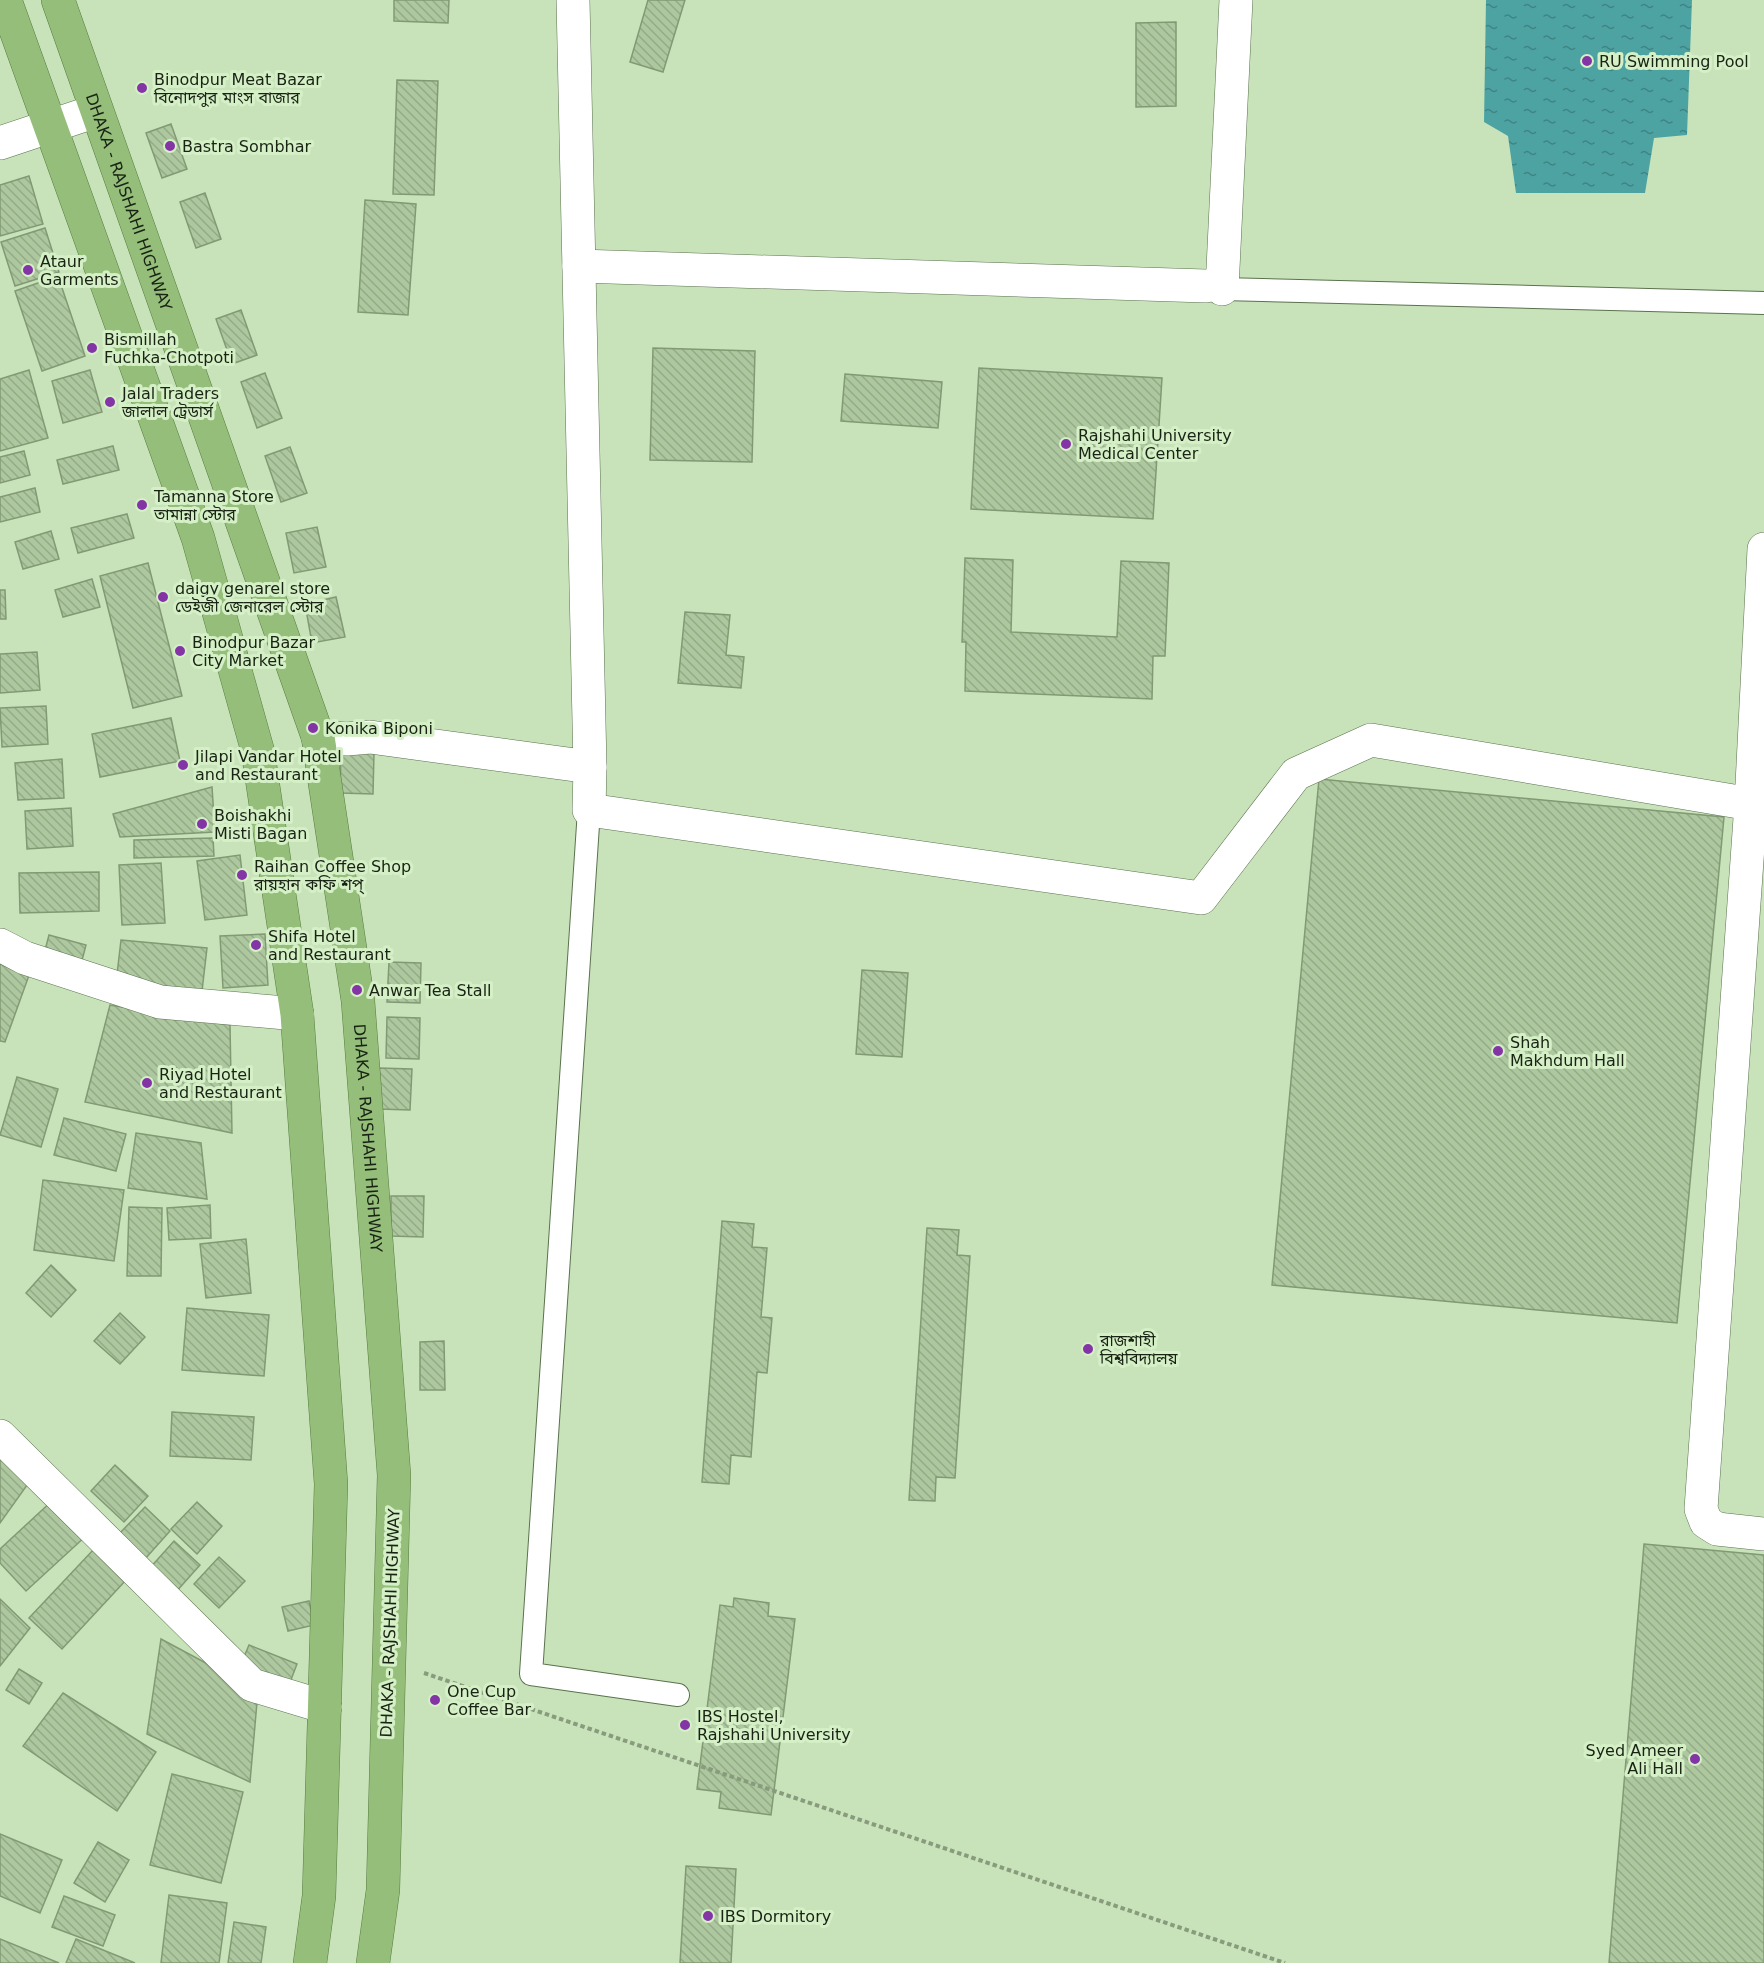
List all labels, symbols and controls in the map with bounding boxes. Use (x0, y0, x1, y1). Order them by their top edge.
place label: RU Swimming Pool (1599, 52, 1749, 71)
marker: RU Swimming Pool (1580, 54, 1594, 68)
place label: Binodpur Meat Bazar বিনোদপুর মাংস বাজার (153, 70, 322, 107)
marker: Binodpur Meat Bazar বিনোদপুর মাংস বাজার (135, 81, 149, 95)
street label: DHAKA - RAJSHAHI HIGHWAY (82, 91, 176, 313)
place label: Bastra Sombhar (182, 137, 311, 156)
marker: Bastra Sombhar (163, 139, 177, 153)
place label: Ataur Garments (40, 252, 119, 289)
marker: Ataur Garments (21, 263, 35, 277)
place label: Bismillah Fuchka-Chotpoti (104, 330, 234, 367)
marker: Bismillah Fuchka-Chotpoti (85, 341, 99, 355)
place label: Jalal Traders জালাল ট্রেডার্স (121, 384, 219, 421)
marker: Jalal Traders জালাল ট্রেডার্স (103, 395, 117, 409)
place label: Rajshahi University Medical Center (1078, 426, 1232, 463)
marker: Rajshahi University Medical Center (1059, 437, 1073, 451)
place label: Tamanna Store তামান্না স্টোর (153, 487, 274, 524)
marker: Tamanna Store তামান্না স্টোর (135, 498, 149, 512)
place label: daigy genarel store ডেইজী জেনারেল স্টোর (175, 579, 330, 616)
marker: daigy genarel store ডেইজী জেনারেল স্টোর (156, 590, 170, 604)
place label: Binodpur Bazar City Market (192, 633, 315, 670)
marker: Binodpur Bazar City Market (173, 644, 187, 658)
place label: Konika Biponi (325, 719, 433, 738)
marker: Konika Biponi (306, 721, 320, 735)
place label: Jilapi Vandar Hotel and Restaurant (194, 747, 342, 784)
marker: Jilapi Vandar Hotel and Restaurant (176, 758, 190, 772)
place label: Boishakhi Misti Bagan (214, 806, 307, 843)
marker: Boishakhi Misti Bagan (195, 817, 209, 831)
place label: Raihan Coffee Shop রায়হান কফি শপ্ (253, 857, 411, 895)
marker: Raihan Coffee Shop রায়হান কফি শপ্ (235, 868, 249, 882)
place label: Shifa Hotel and Restaurant (268, 927, 391, 964)
marker: Shifa Hotel and Restaurant (249, 938, 263, 952)
place label: Anwar Tea Stall (369, 981, 492, 1000)
marker: Anwar Tea Stall (350, 983, 364, 997)
street label: DHAKA - RAJSHAHI HIGHWAY (350, 1023, 387, 1253)
place label: Shah Makhdum Hall (1510, 1033, 1625, 1070)
marker: Shah Makhdum Hall (1491, 1044, 1505, 1058)
place label: Riyad Hotel and Restaurant (159, 1065, 282, 1102)
marker: Riyad Hotel and Restaurant (140, 1076, 154, 1090)
place label: রাজশাহী বিশ্ববিদ্যালয় (1099, 1331, 1179, 1368)
marker: রাজশাহী বিশ্ববিদ্যালয় (1081, 1342, 1095, 1356)
street label: DHAKA - RAJSHAHI HIGHWAY (377, 1508, 403, 1738)
place label: One Cup Coffee Bar (447, 1682, 532, 1719)
marker: One Cup Coffee Bar (428, 1693, 442, 1707)
place label: IBS Hostel, Rajshahi University (697, 1707, 851, 1744)
marker: IBS Hostel, Rajshahi University (678, 1718, 692, 1732)
place label: Syed Ameer Ali Hall (1585, 1741, 1683, 1778)
marker: Syed Ameer Ali Hall (1688, 1752, 1702, 1766)
place label: IBS Dormitory (720, 1907, 831, 1926)
marker: IBS Dormitory (701, 1909, 715, 1923)

